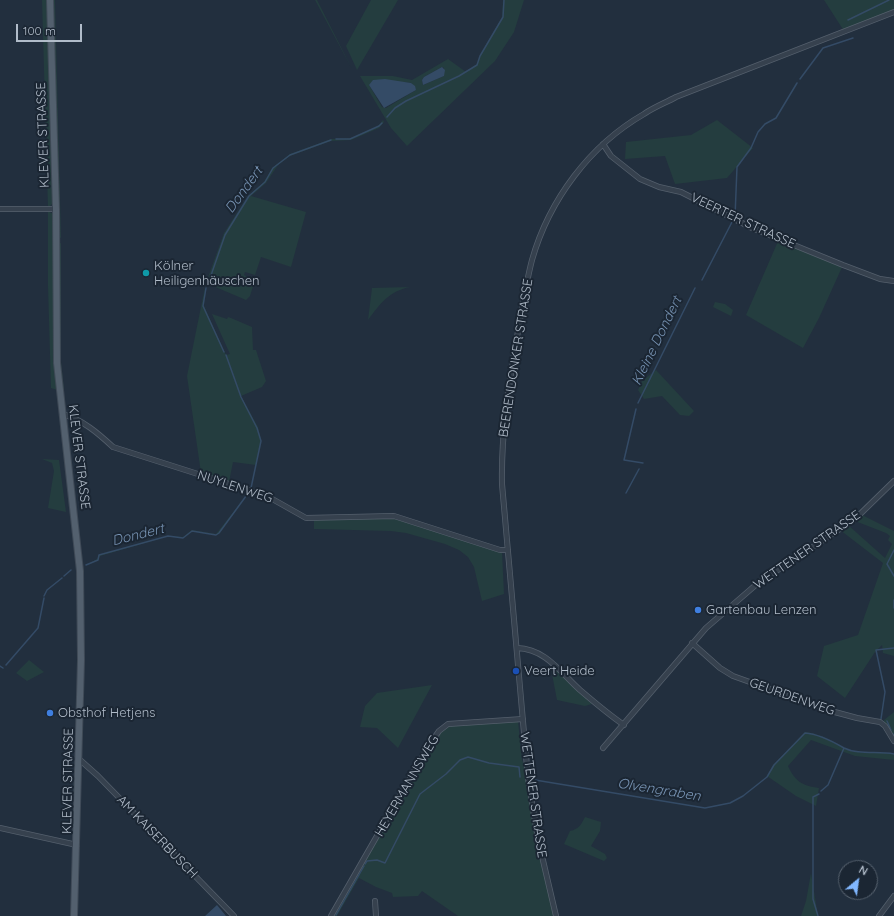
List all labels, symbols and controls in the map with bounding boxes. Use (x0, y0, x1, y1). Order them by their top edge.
scale bar (18, 16, 84, 42)
text: 100 m (23, 23, 56, 38)
street label: KLEVER STRASSE (33, 82, 53, 188)
water label: Dondert (222, 164, 266, 216)
street label: VEERTER STRASSE (688, 190, 798, 252)
place label: Kölner Heiligenhäuschen (154, 258, 260, 289)
marker: Kölner Heiligenhäuschen (141, 268, 151, 278)
street label: BEERENDONKER STRASSE (496, 278, 536, 438)
water label: Kleine Dondert (628, 294, 686, 388)
street label: KLEVER STRASSE (65, 404, 93, 510)
street label: NUYLENWEG (195, 467, 275, 507)
street label: WETTENER STRASSE (751, 507, 863, 593)
water label: Dondert (110, 520, 166, 550)
place label: Gartenbau Lenzen (706, 602, 817, 618)
marker: Gartenbau Lenzen (693, 605, 703, 615)
place label: Veert Heide (524, 663, 595, 679)
marker: Veert Heide (511, 666, 521, 676)
street label: GEURDENWEG (747, 675, 837, 719)
place label: Obsthof Hetjens (58, 705, 155, 721)
marker: Obsthof Hetjens (45, 708, 55, 718)
street label: KLEVER STRASSE (59, 728, 77, 834)
street label: WETTENER STRASSE (516, 731, 550, 859)
street label: HEYERMANNSWEG (372, 733, 442, 839)
water label: Olvengraben (616, 775, 702, 805)
street label: AM KAISERBUSCH (113, 792, 201, 882)
north arrow (838, 860, 878, 900)
text: N (856, 862, 870, 878)

